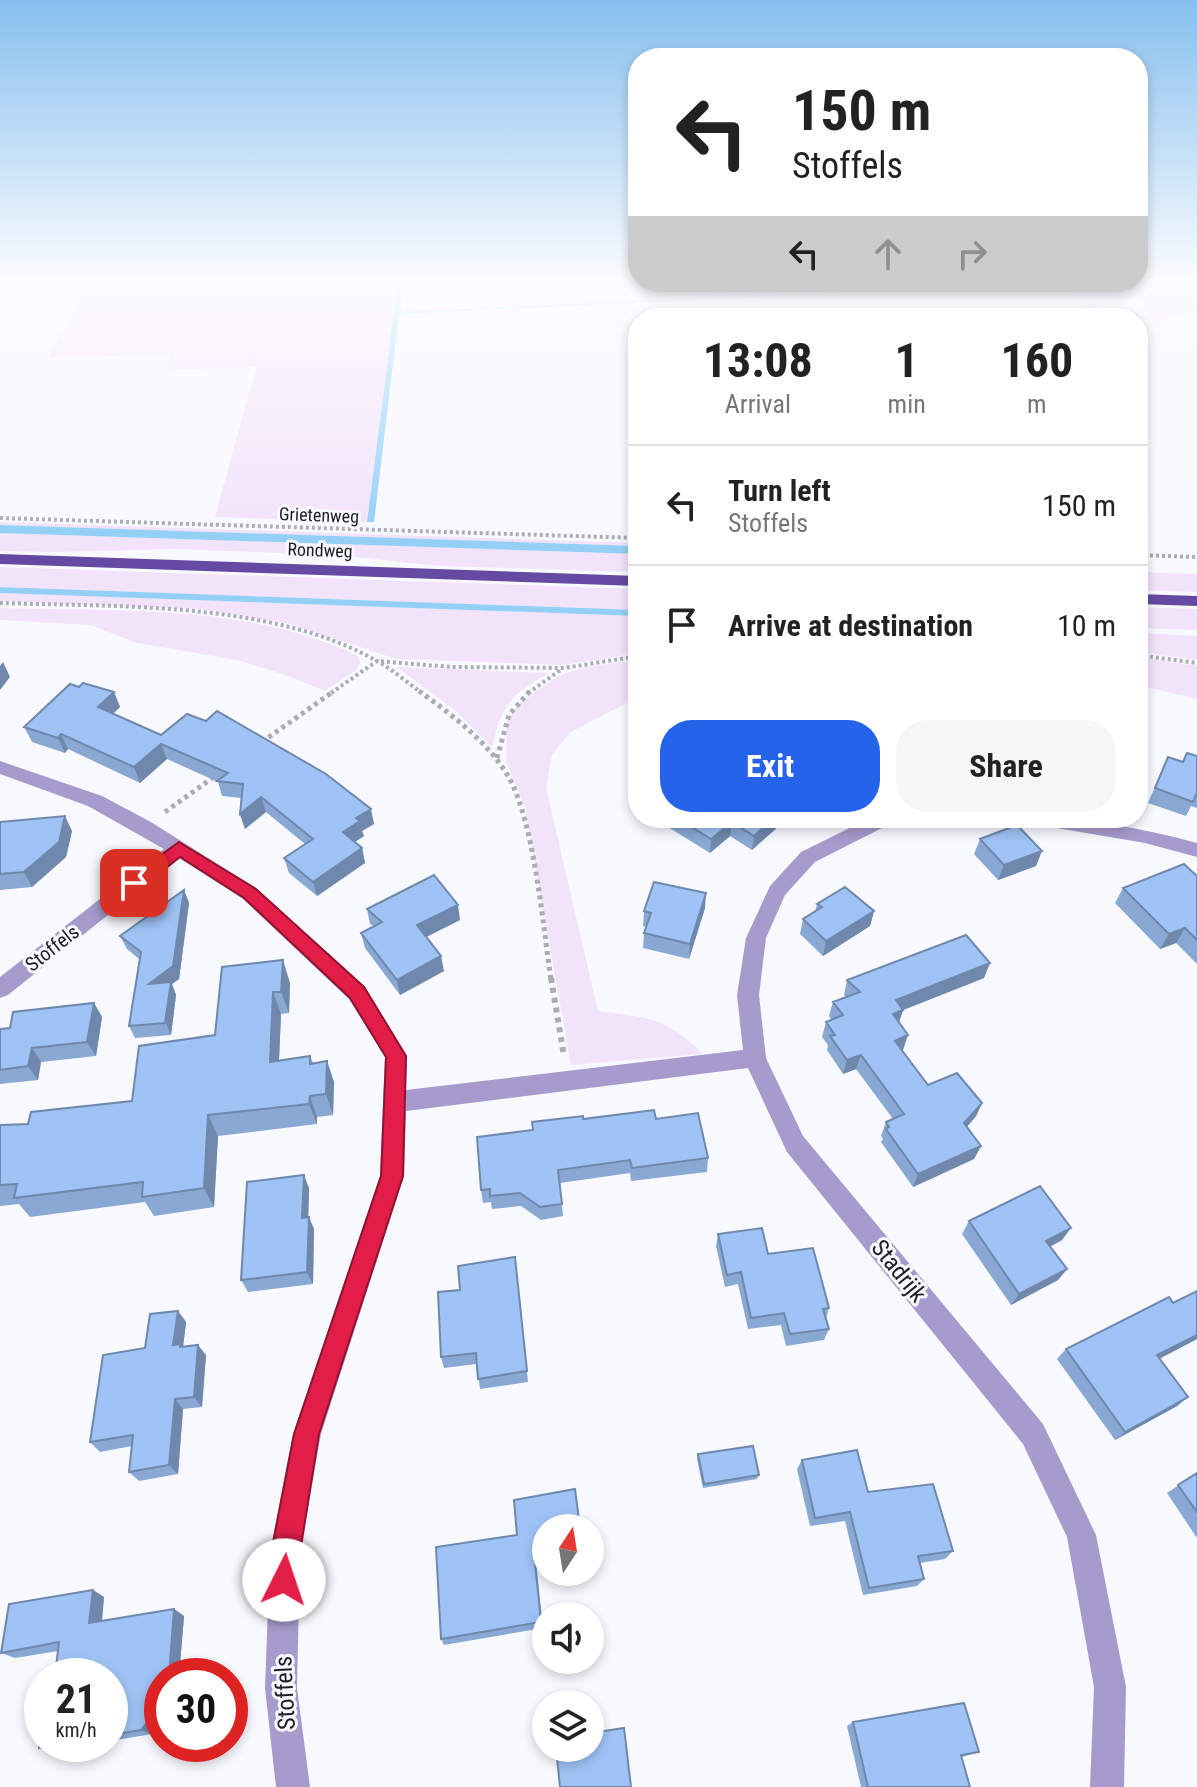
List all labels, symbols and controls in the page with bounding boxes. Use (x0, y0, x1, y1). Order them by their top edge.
text: 150 m (792, 78, 931, 144)
icon: left (660, 80, 764, 184)
text: Stoffels (792, 145, 903, 187)
icon: left (782, 232, 826, 276)
icon: ahead (866, 232, 910, 276)
icon: right (950, 232, 994, 276)
text: 13:08 (703, 332, 813, 389)
text: 1 (895, 332, 919, 389)
text: 160 (1000, 332, 1073, 389)
text: Arrival (725, 389, 791, 419)
text: min (888, 389, 926, 419)
text: m (1027, 389, 1047, 419)
text: Turn left (728, 473, 831, 508)
icon: left (660, 483, 704, 527)
text: 150 m (1042, 488, 1116, 523)
street label: Grietenweg (279, 503, 359, 527)
text: Stoffels (728, 508, 808, 538)
street label: Rondweg (287, 538, 353, 562)
icon: arrive (660, 603, 704, 647)
text: Arrive at destination (728, 608, 973, 643)
text: 10 m (1057, 608, 1116, 643)
button: Exit (660, 720, 880, 812)
button: Share (896, 720, 1116, 812)
pin (100, 849, 168, 917)
icon: arrive (112, 861, 156, 905)
street label: Stoffels (20, 920, 84, 976)
street label: Stadrijk (865, 1234, 933, 1308)
north arrow (532, 1514, 604, 1586)
map controls (532, 1514, 604, 1762)
position arrow (242, 1538, 326, 1622)
button: sound (532, 1602, 604, 1674)
street label: Stoffels (269, 1655, 301, 1731)
speed limit sign: 30 (144, 1658, 248, 1762)
text: 21 (56, 1676, 96, 1723)
button: layers (532, 1690, 604, 1762)
text: km/h (55, 1718, 97, 1742)

